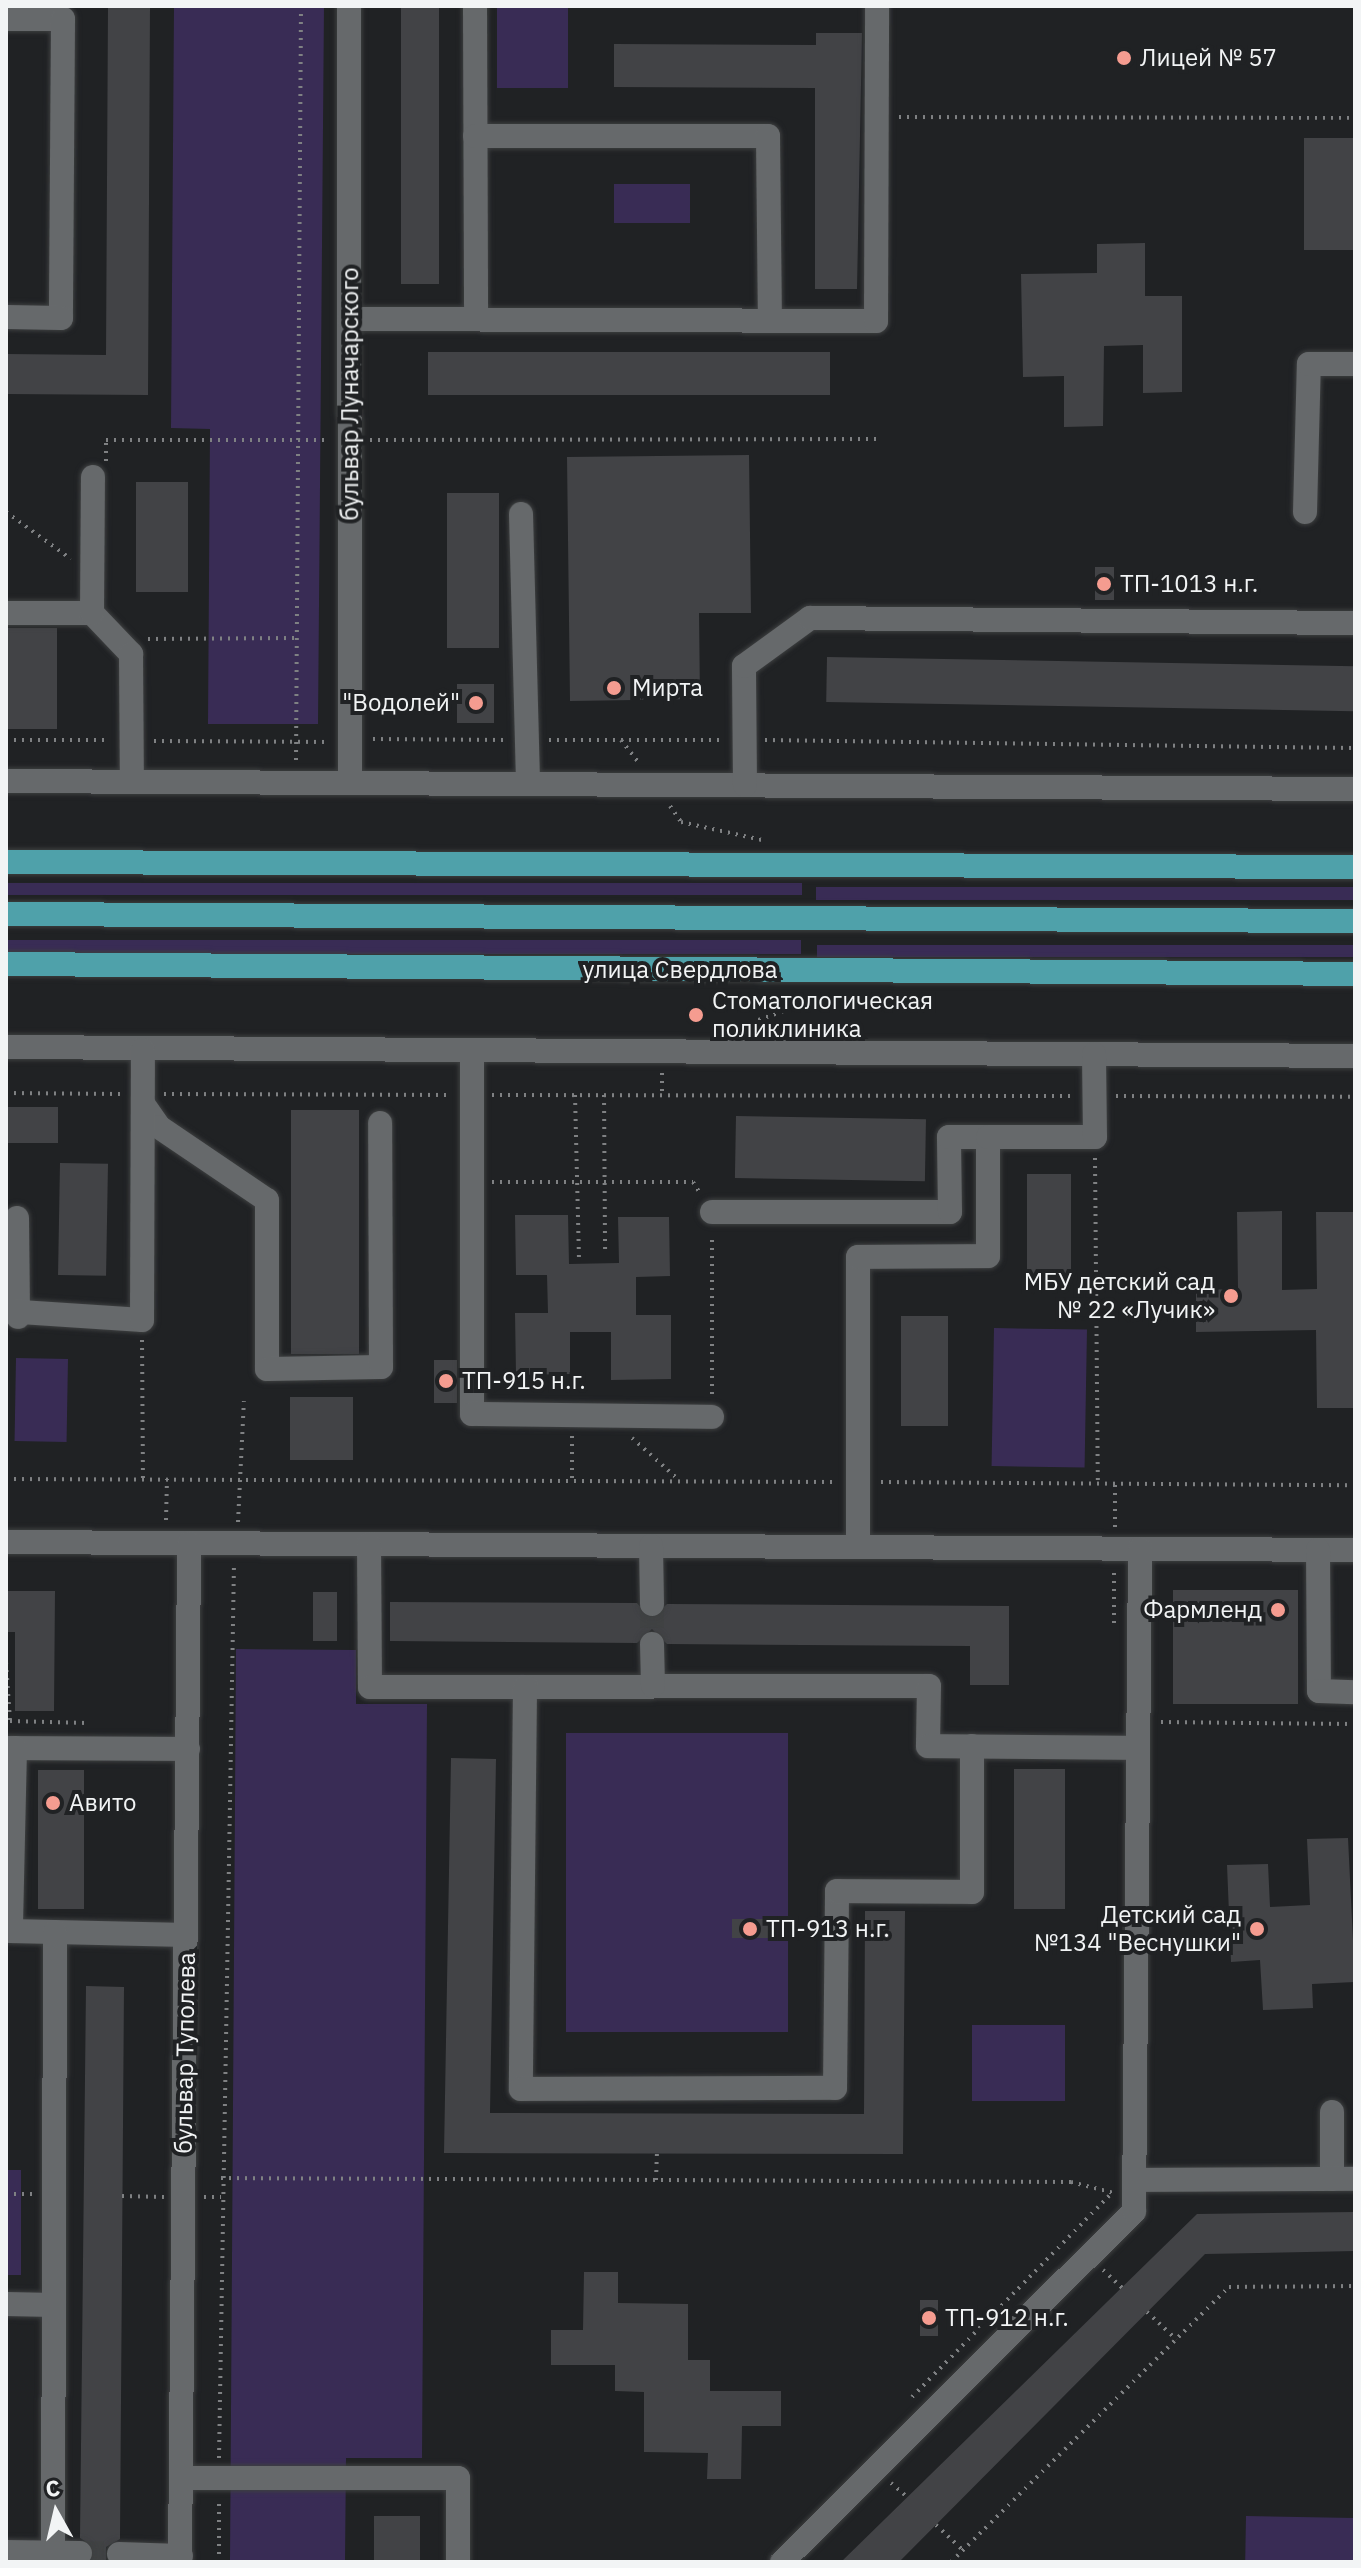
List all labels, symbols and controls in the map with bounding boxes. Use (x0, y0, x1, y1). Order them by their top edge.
place label: Лицей № 57 (1140, 44, 1277, 72)
marker: Лицей № 57 (1115, 49, 1133, 67)
street label: бульвар Луначарского (336, 267, 364, 521)
place label: ТП-1013 н.г. (1120, 570, 1258, 598)
marker: ТП-1013 н.г. (1095, 575, 1113, 593)
place label: Мирта (632, 674, 703, 702)
marker: Мирта (603, 677, 625, 699)
place label: "Водолей" (342, 689, 460, 717)
marker: "Водолей" (467, 694, 485, 712)
street label: улица Свердлова (582, 956, 778, 984)
place label: Стоматологическая поликлиника (712, 987, 933, 1043)
marker: Стоматологическая поликлиника (687, 1006, 705, 1024)
place label: МБУ детский сад № 22 «Лучик» (1024, 1268, 1215, 1324)
marker: МБУ детский сад № 22 «Лучик» (1222, 1287, 1240, 1305)
place label: ТП-915 н.г. (462, 1367, 586, 1395)
marker: ТП-915 н.г. (437, 1372, 455, 1390)
place label: Фармленд (1143, 1596, 1262, 1624)
marker: Фармленд (1269, 1601, 1287, 1619)
place label: Авито (69, 1789, 136, 1817)
marker: Авито (44, 1794, 62, 1812)
place label: Детский сад №134 "Веснушки" (1034, 1901, 1241, 1957)
place label: ТП-913 н.г. (766, 1915, 890, 1943)
marker: ТП-913 н.г. (741, 1920, 759, 1938)
marker: Детский сад №134 "Веснушки" (1248, 1920, 1266, 1938)
street label: бульвар Туполева (169, 1952, 201, 2154)
place label: ТП-912 н.г. (945, 2304, 1069, 2332)
marker: ТП-912 н.г. (920, 2309, 938, 2327)
north arrow (16, 2472, 96, 2552)
text: С (43, 2472, 62, 2503)

